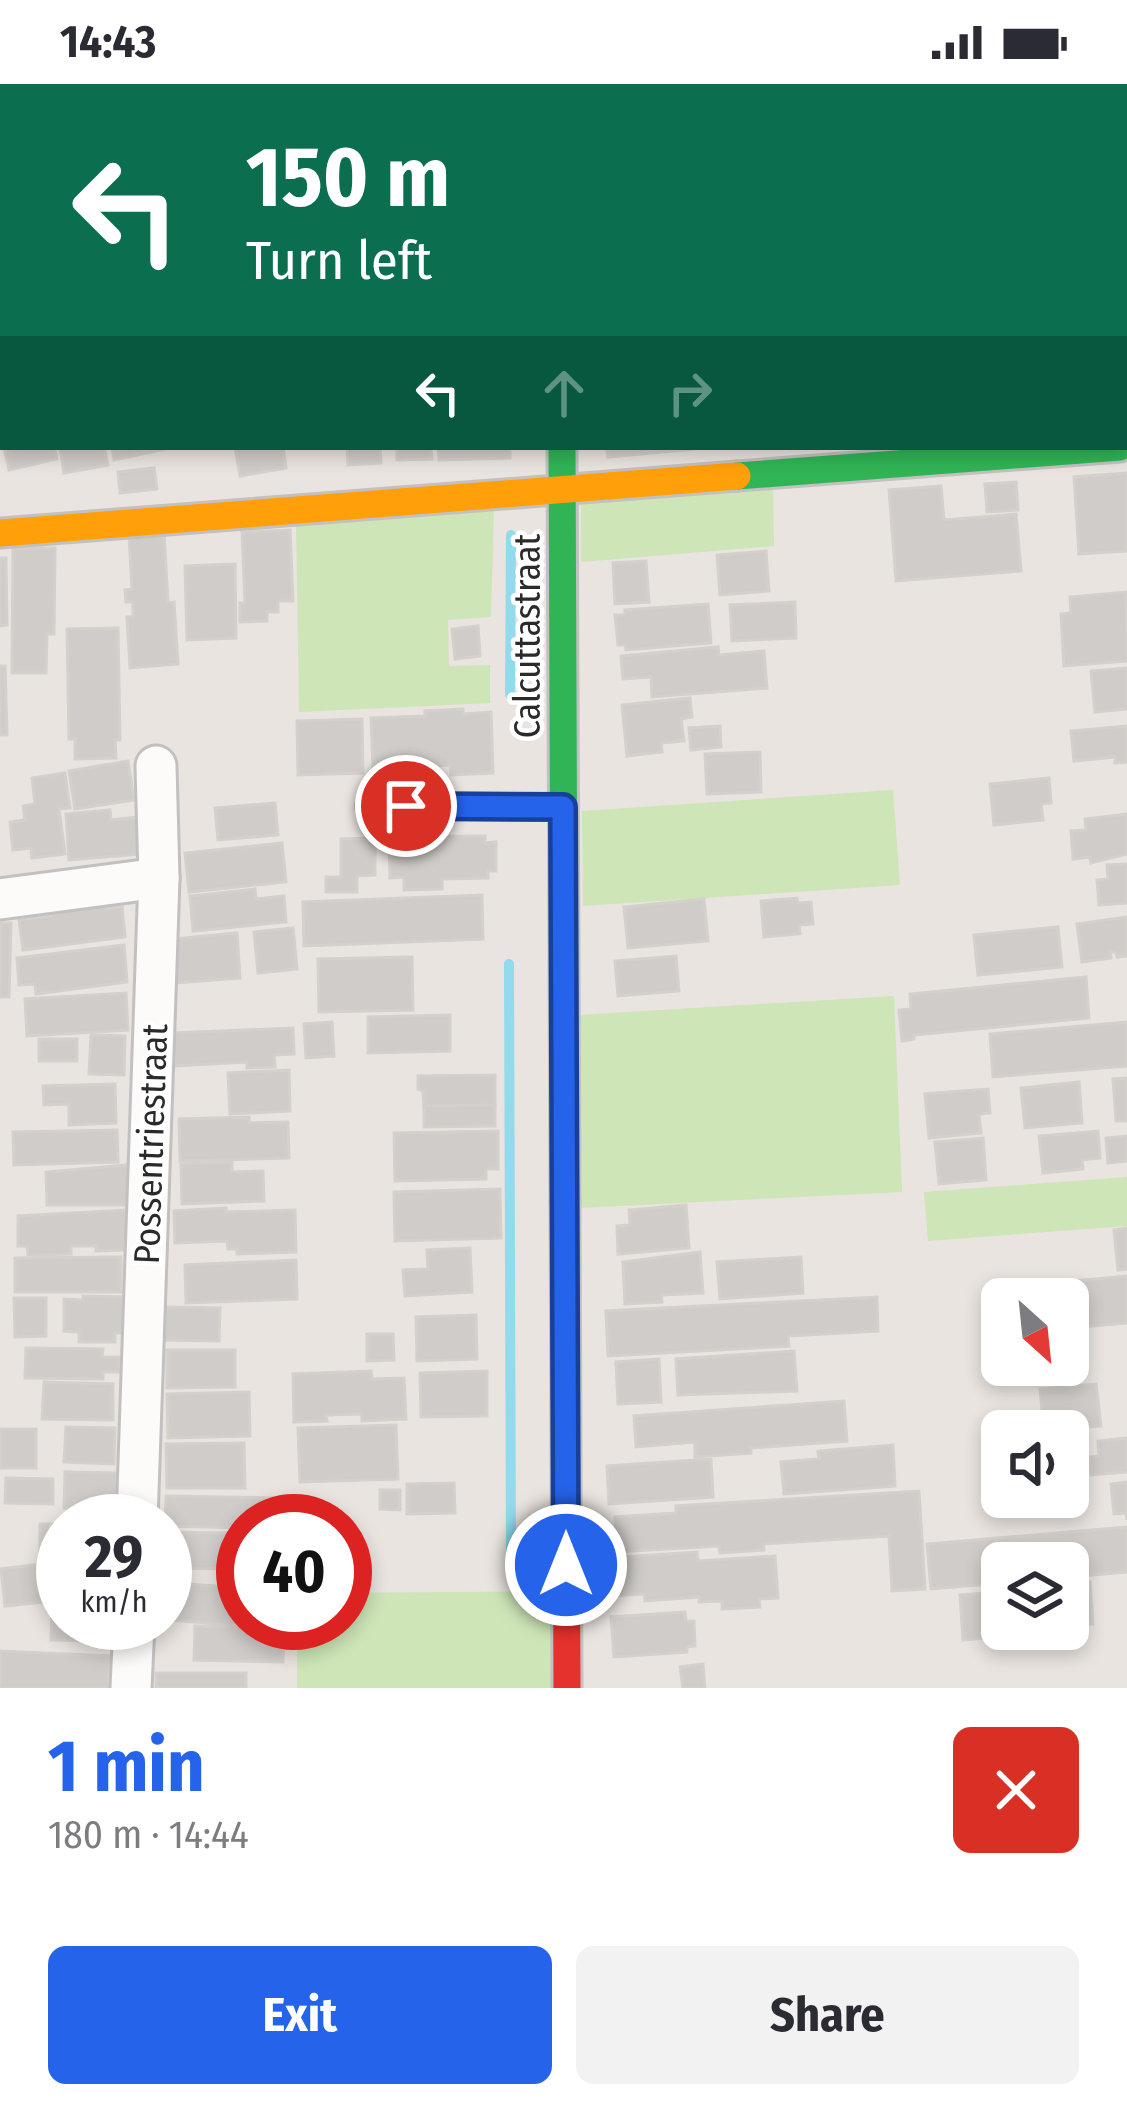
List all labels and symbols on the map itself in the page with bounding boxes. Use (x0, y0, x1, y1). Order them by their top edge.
street label: Calcuttastraat (506, 533, 550, 738)
pin (355, 755, 457, 857)
street label: Possentriestraat (125, 1023, 177, 1265)
north arrow (981, 1278, 1089, 1386)
speed limit sign: 40 (216, 1494, 372, 1650)
position arrow (503, 1502, 629, 1628)

